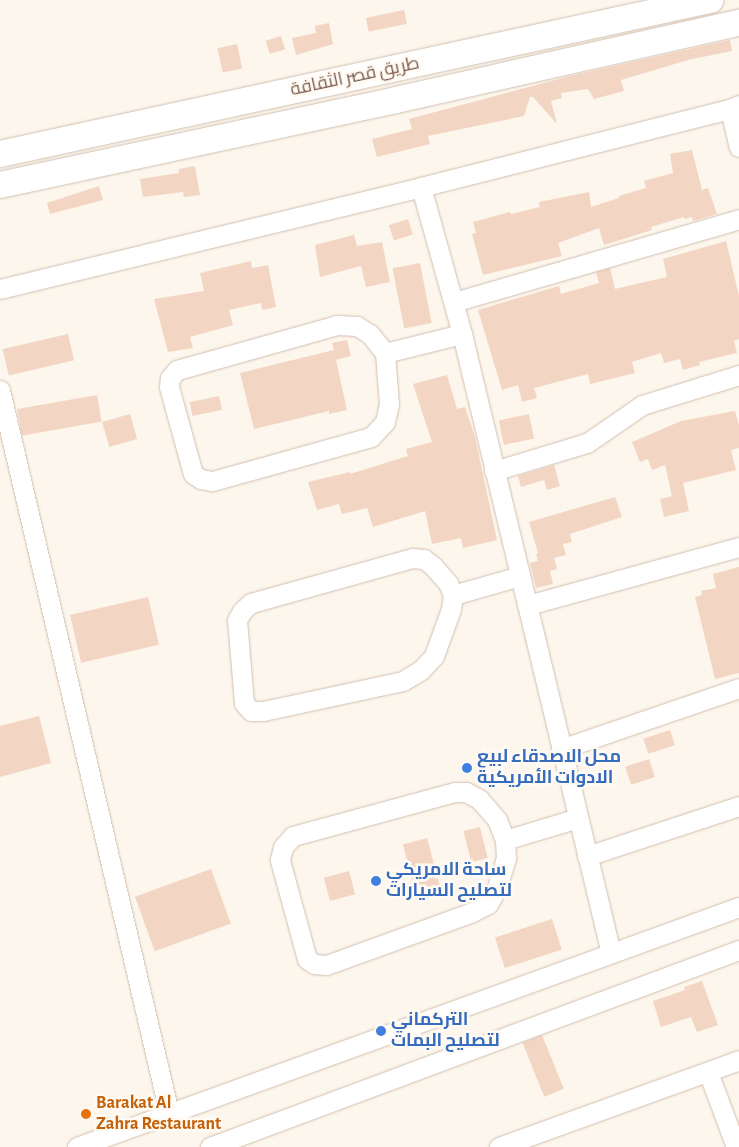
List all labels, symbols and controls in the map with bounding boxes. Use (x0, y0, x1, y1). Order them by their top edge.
street label: طريق قصر الثقافة (289, 53, 421, 101)
place label: محل الاصدقاء لبيع الادوات الأمريكية (477, 747, 621, 790)
marker: محل الاصدقاء لبيع الادوات الأمريكية (461, 762, 473, 774)
place label: ساحة الامريكي لتصليح السيارات (386, 860, 512, 902)
marker: ساحة الامريكي لتصليح السيارات (370, 875, 382, 887)
place label: التركماني لتصليح البمات (391, 1010, 500, 1052)
marker: التركماني لتصليح البمات (375, 1025, 387, 1037)
place label: Barakat Al Zahra Restaurant (96, 1093, 221, 1136)
marker: Barakat Al Zahra Restaurant (80, 1108, 92, 1120)

